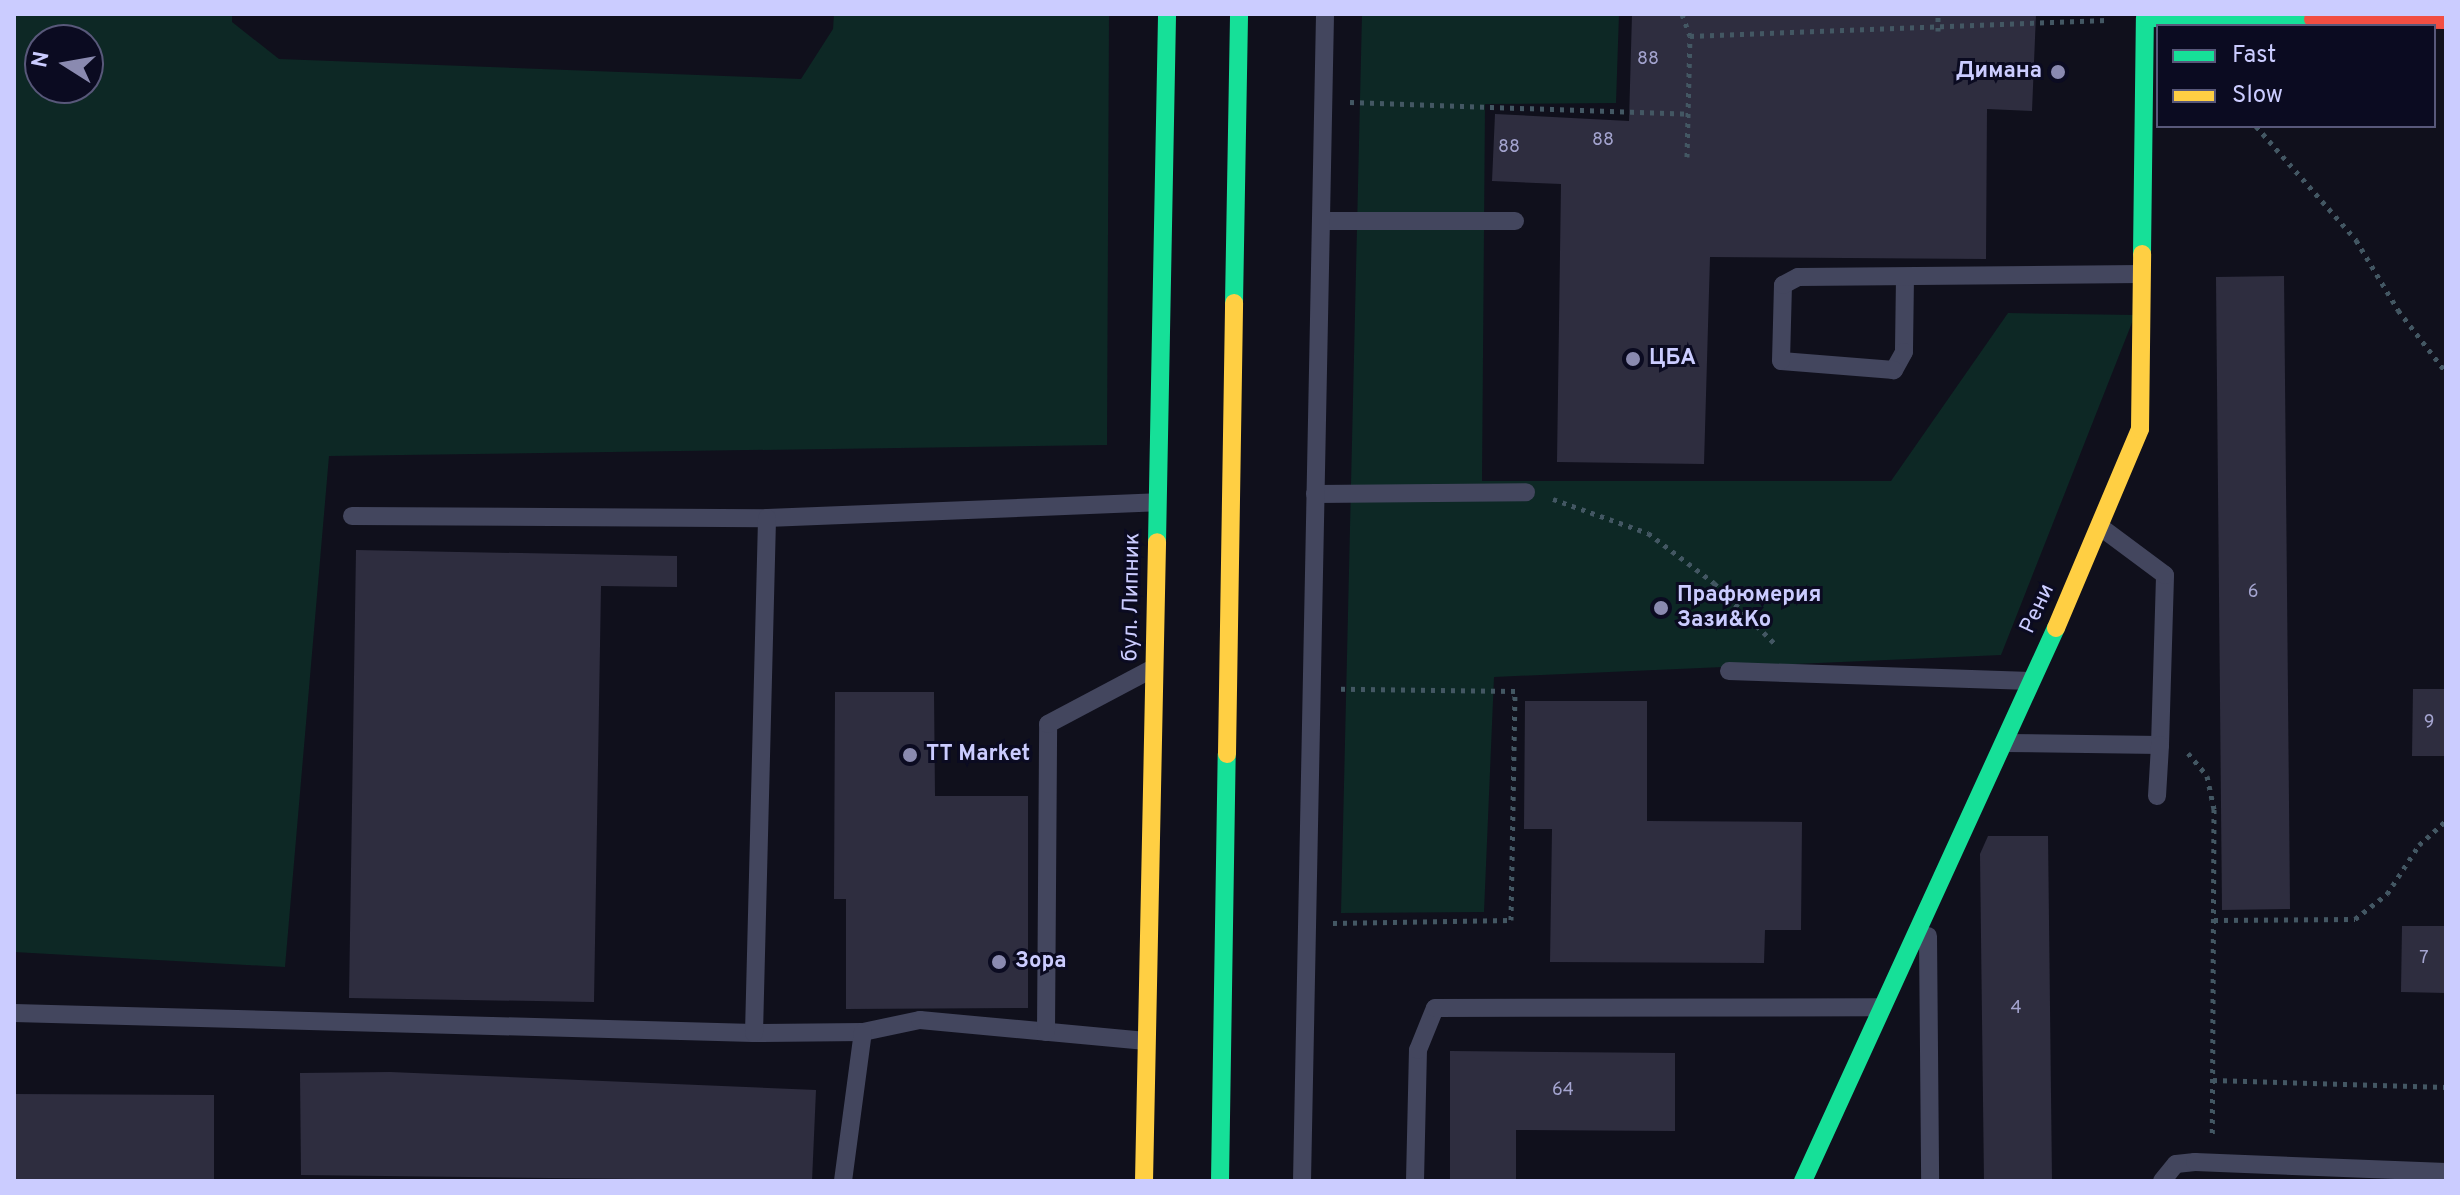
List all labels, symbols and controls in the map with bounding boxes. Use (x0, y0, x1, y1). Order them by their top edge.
north arrow (24, 24, 104, 104)
legend (2156, 24, 2436, 128)
text: Fast (2232, 41, 2276, 71)
text: N (27, 49, 57, 70)
house number: 88 (1637, 49, 1659, 71)
place label: Димана (1956, 59, 2042, 85)
marker: Димана (2049, 63, 2067, 81)
text: Slow (2232, 81, 2283, 111)
house number: 88 (1592, 130, 1614, 152)
house number: 88 (1498, 137, 1520, 159)
place label: ЦБА (1649, 346, 1696, 372)
marker: ЦБА (1624, 350, 1642, 368)
street label: бул. Липник (1118, 532, 1146, 662)
street label: Рени (2015, 580, 2061, 638)
place label: Прафюмерия Зази&Ко (1677, 582, 1821, 634)
house number: 6 (2248, 582, 2258, 604)
marker: Прафюмерия Зази&Ко (1652, 599, 1670, 617)
house number: 9 (2424, 712, 2434, 734)
place label: TT Market (926, 742, 1030, 768)
marker: TT Market (901, 746, 919, 764)
house number: 7 (2419, 948, 2429, 970)
place label: Зора (1015, 949, 1066, 975)
marker: Зора (990, 953, 1008, 971)
house number: 4 (2010, 998, 2022, 1020)
house number: 64 (1552, 1080, 1574, 1102)

